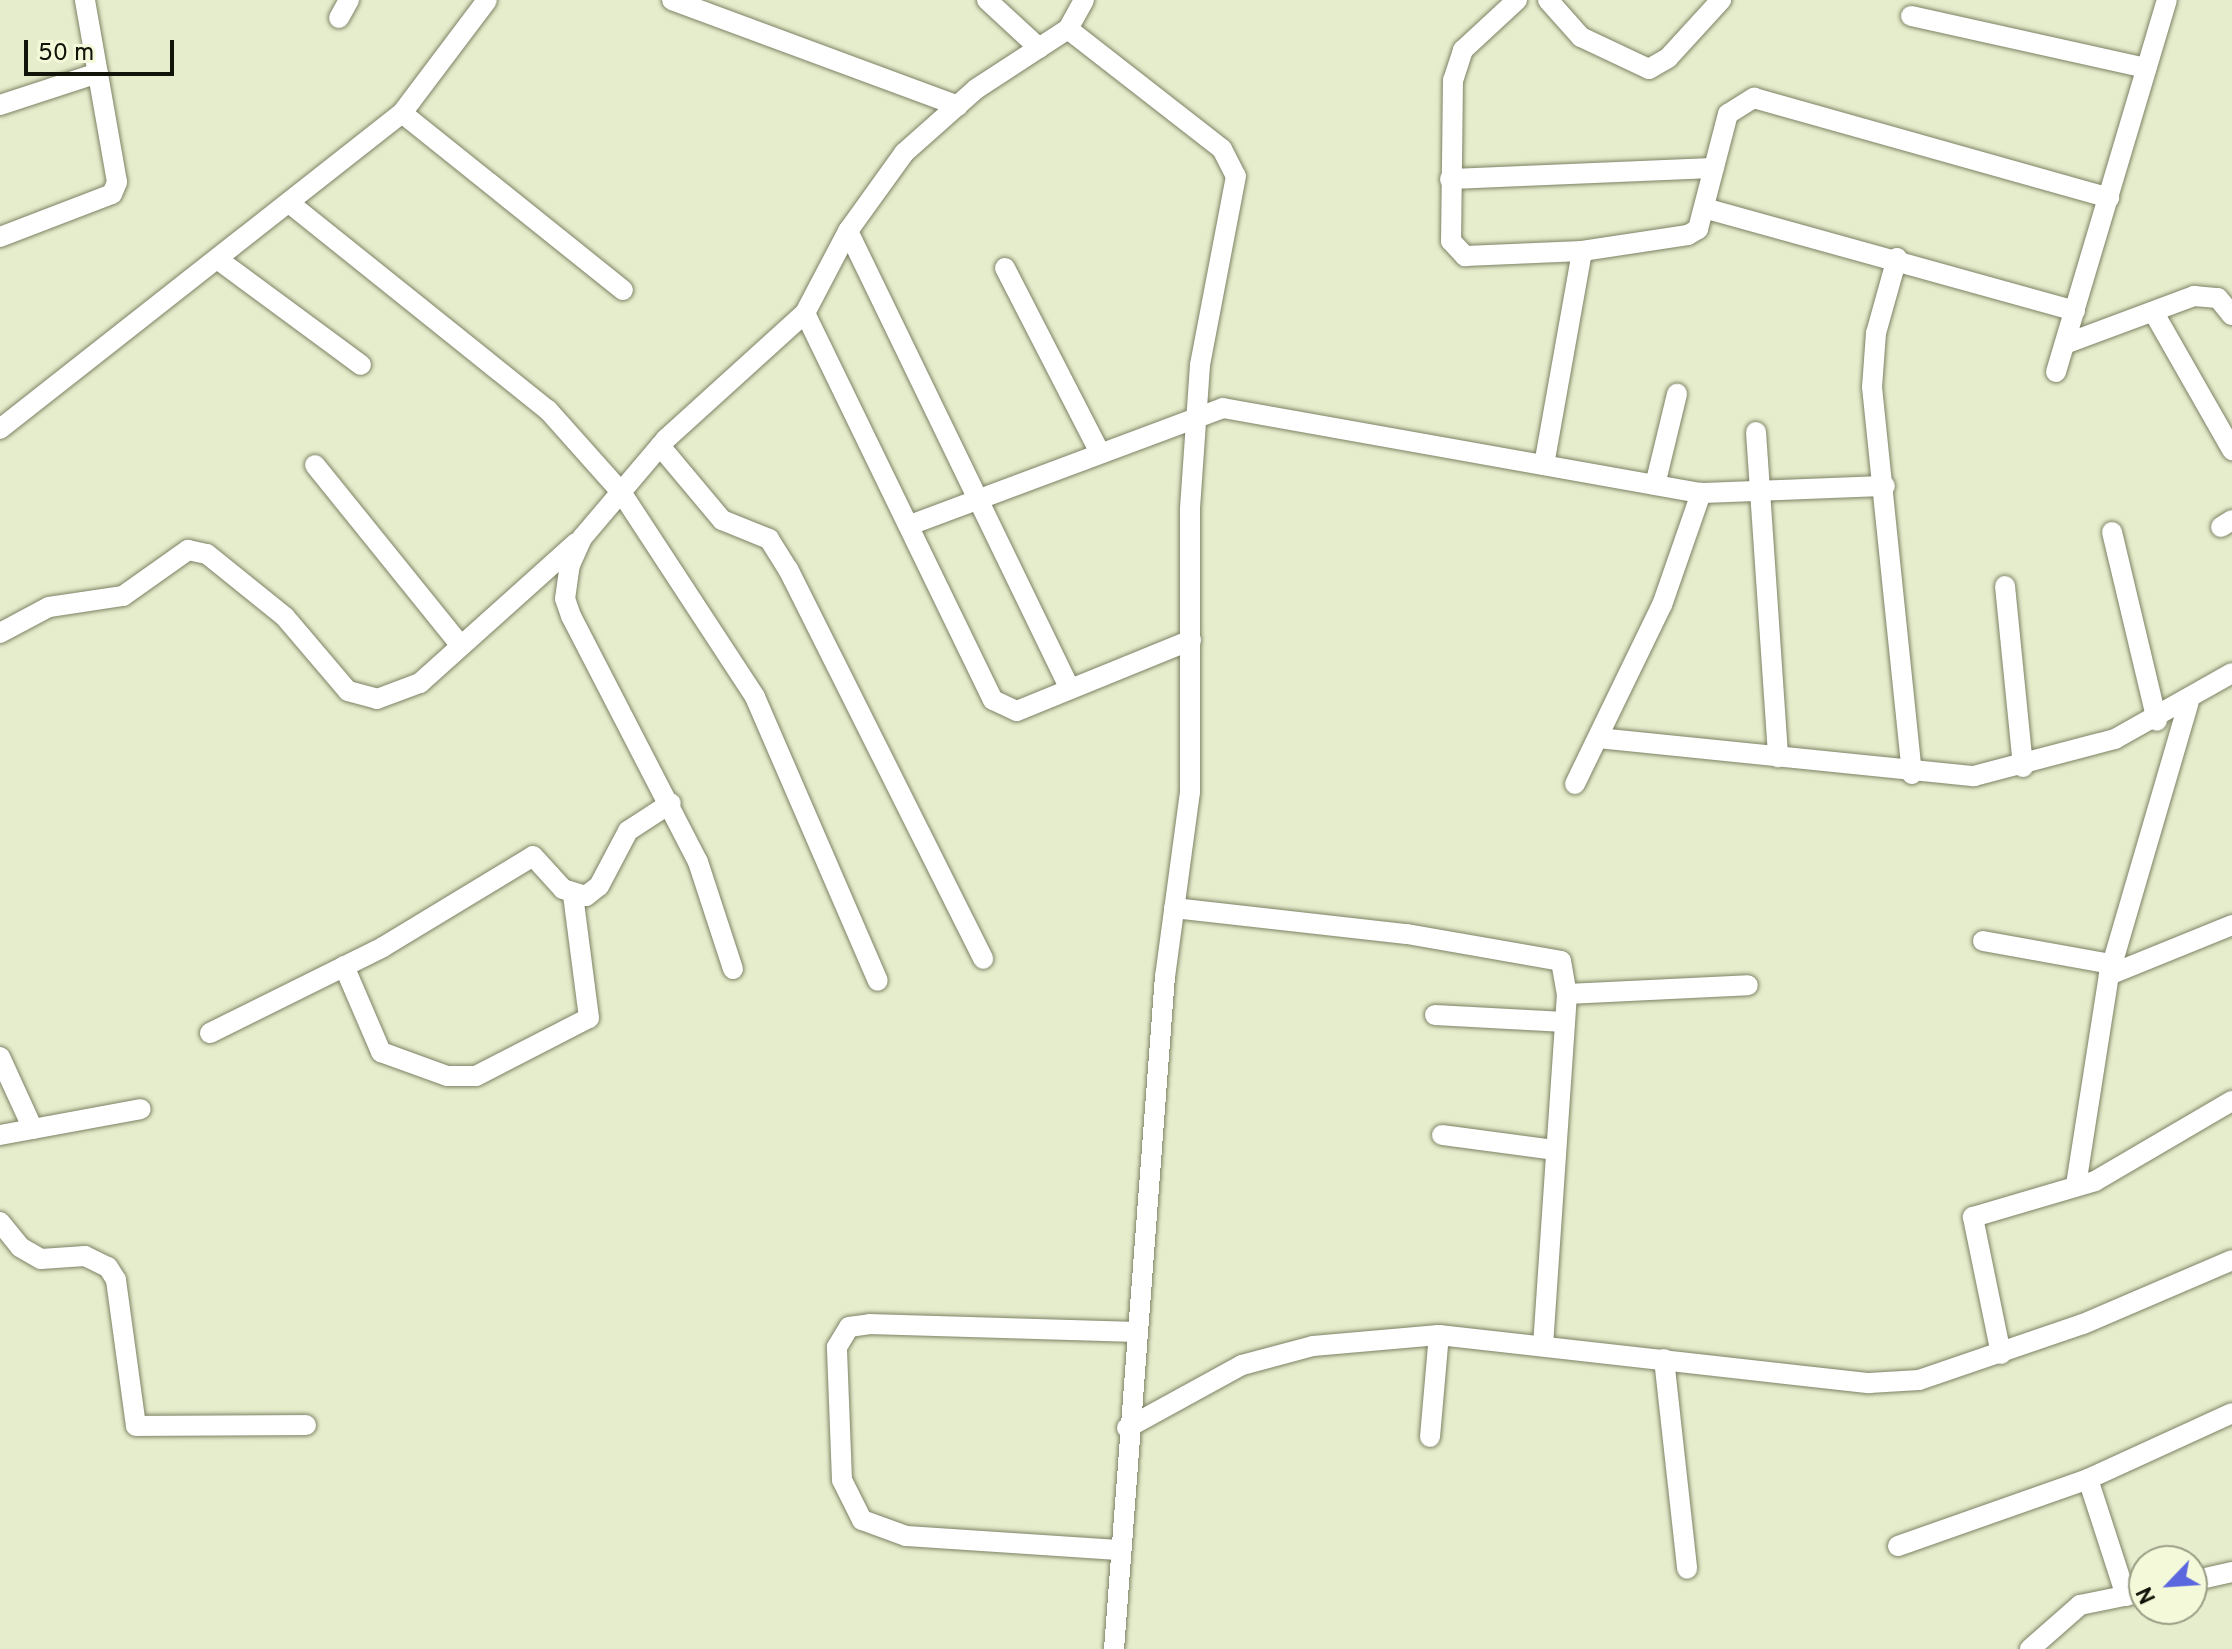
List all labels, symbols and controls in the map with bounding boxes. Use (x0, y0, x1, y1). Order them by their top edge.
scale bar (28, 24, 178, 74)
text: 50 m (38, 39, 94, 69)
north arrow (2128, 1545, 2208, 1625)
text: N (2132, 1582, 2163, 1607)

